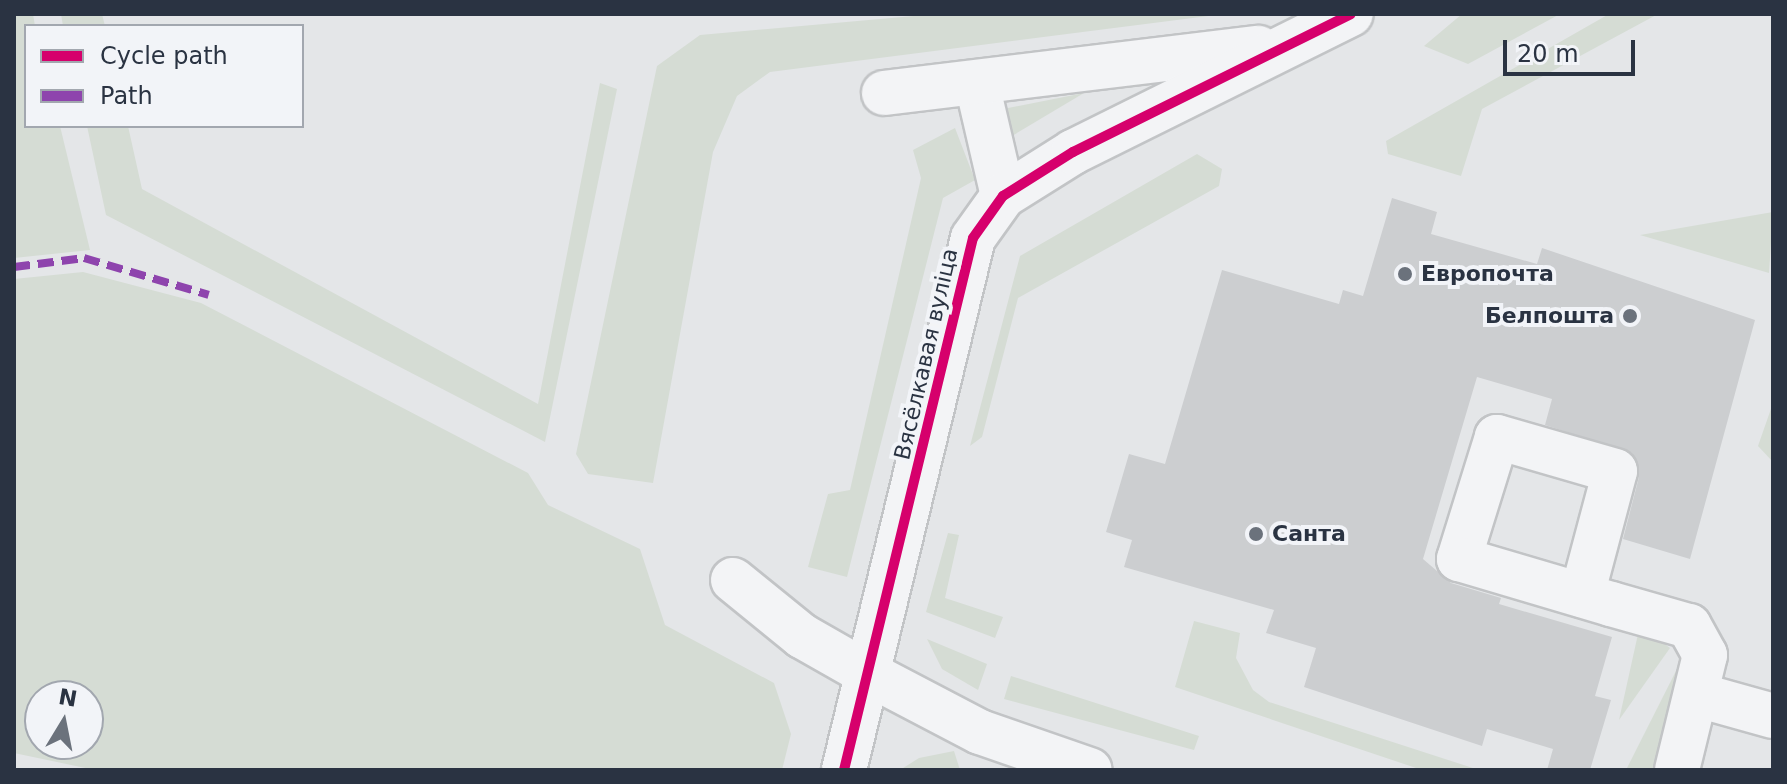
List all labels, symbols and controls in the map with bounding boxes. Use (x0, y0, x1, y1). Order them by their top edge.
legend (24, 24, 304, 128)
scale bar (1507, 24, 1639, 74)
text: 20 m (1517, 40, 1579, 68)
text: Cycle path (100, 42, 228, 70)
text: Path (100, 82, 153, 110)
street label: Вясёлкавая вуліца (889, 246, 963, 462)
place label: Европочта (1421, 261, 1554, 287)
marker: Европочта (1396, 265, 1414, 283)
place label: Белпошта (1485, 303, 1614, 329)
marker: Белпошта (1621, 307, 1639, 325)
place label: Санта (1272, 521, 1346, 547)
marker: Санта (1247, 525, 1265, 543)
north arrow (24, 680, 104, 760)
text: N (57, 684, 79, 712)

